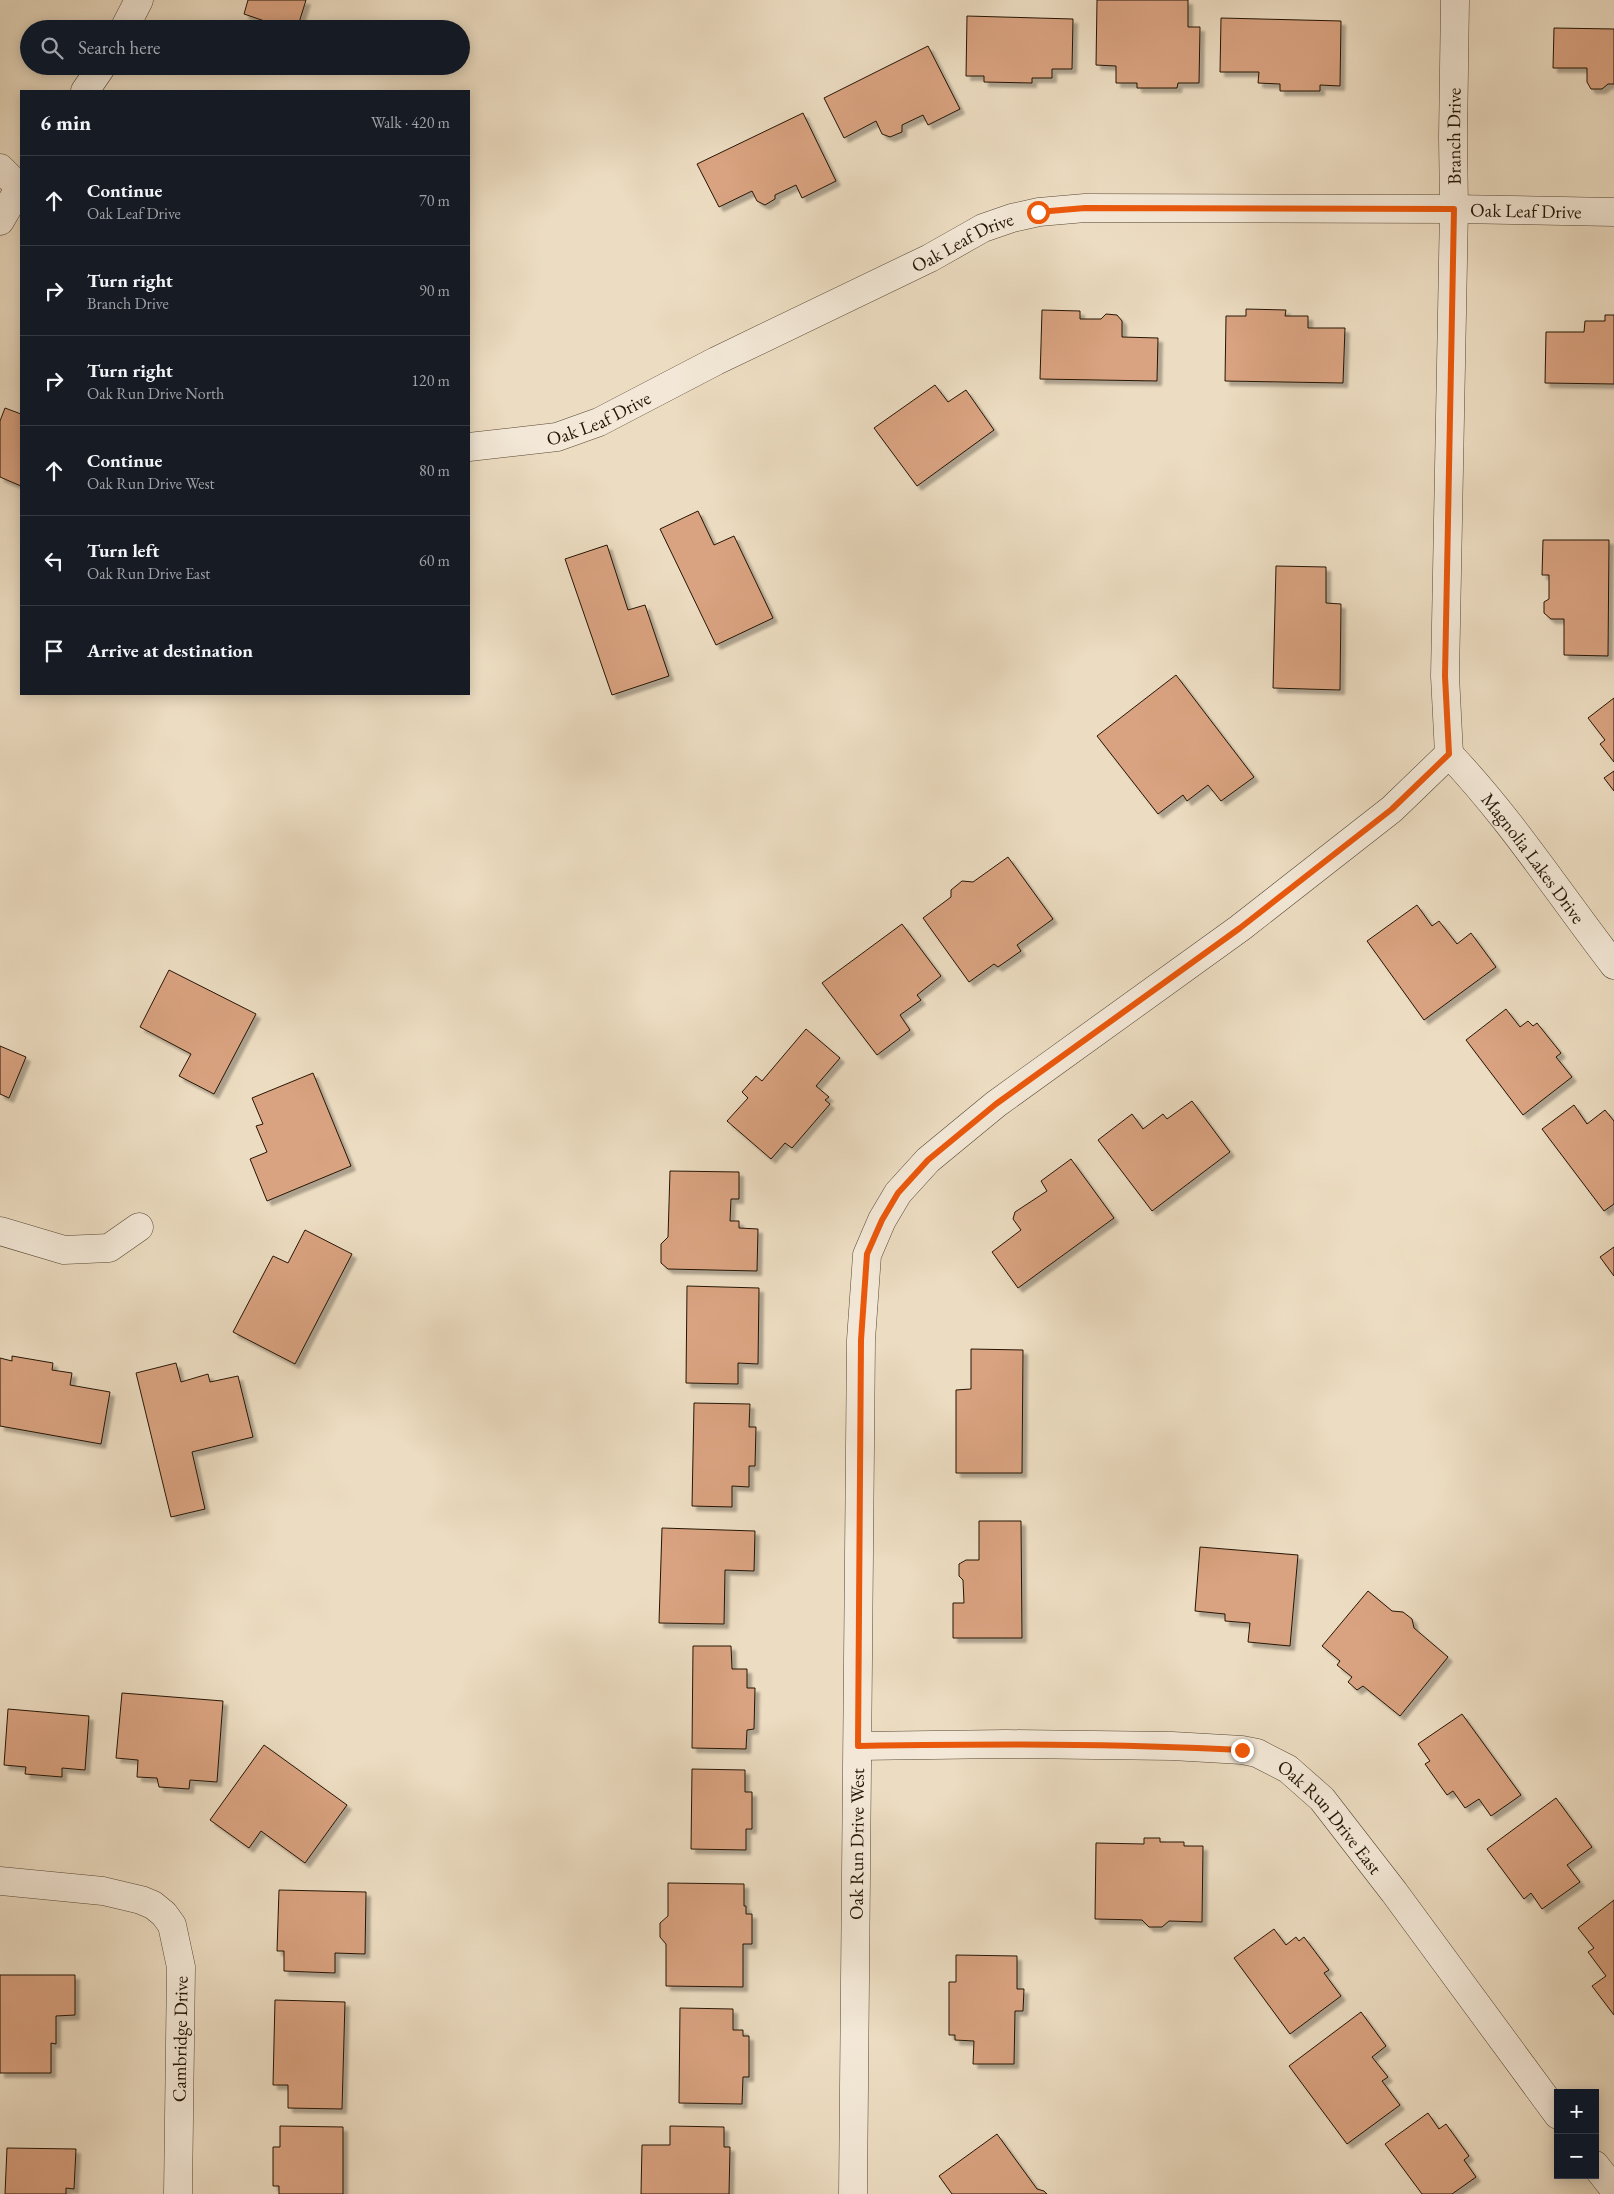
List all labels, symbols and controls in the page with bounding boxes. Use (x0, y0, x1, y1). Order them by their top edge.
search box (20, 20, 470, 75)
icon: search (38, 34, 66, 62)
text: Search here (78, 35, 160, 60)
street label: Branch Drive (1440, 87, 1466, 185)
text: 6 min (40, 109, 91, 136)
text: Walk · 420 m (371, 112, 450, 133)
text: Continue (87, 178, 162, 203)
icon: ahead (40, 187, 68, 215)
text: 70 m (419, 190, 450, 211)
street label: Oak Leaf Drive (1470, 197, 1582, 224)
route start (1027, 201, 1050, 224)
text: Oak Leaf Drive (87, 203, 181, 224)
street label: Oak Leaf Drive (907, 206, 1017, 278)
text: Turn right (87, 268, 173, 293)
icon: right (40, 277, 68, 305)
text: 90 m (419, 280, 450, 301)
text: Branch Drive (87, 293, 169, 314)
text: Turn right (87, 358, 173, 383)
icon: right (40, 367, 68, 395)
text: 120 m (411, 370, 450, 391)
text: Oak Run Drive North (87, 383, 224, 404)
street label: Oak Leaf Drive (545, 385, 655, 451)
text: Continue (87, 448, 162, 473)
icon: ahead (40, 457, 68, 485)
text: 80 m (419, 460, 450, 481)
text: Oak Run Drive West (87, 473, 215, 494)
text: Turn left (87, 538, 159, 563)
icon: left (40, 547, 68, 575)
text: 60 m (419, 550, 450, 571)
text: Oak Run Drive East (87, 563, 210, 584)
icon: arrive (40, 637, 68, 665)
text: Arrive at destination (87, 638, 253, 663)
street label: Magnolia Lakes Drive (1476, 787, 1591, 928)
route end (1231, 1739, 1254, 1762)
street label: Oak Run Drive East (1274, 1753, 1388, 1879)
street label: Oak Run Drive West (843, 1768, 869, 1920)
street label: Cambridge Drive (166, 1976, 194, 2102)
map controls (1554, 2089, 1599, 2179)
button: + (1554, 2089, 1599, 2134)
button: − (1554, 2134, 1599, 2179)

